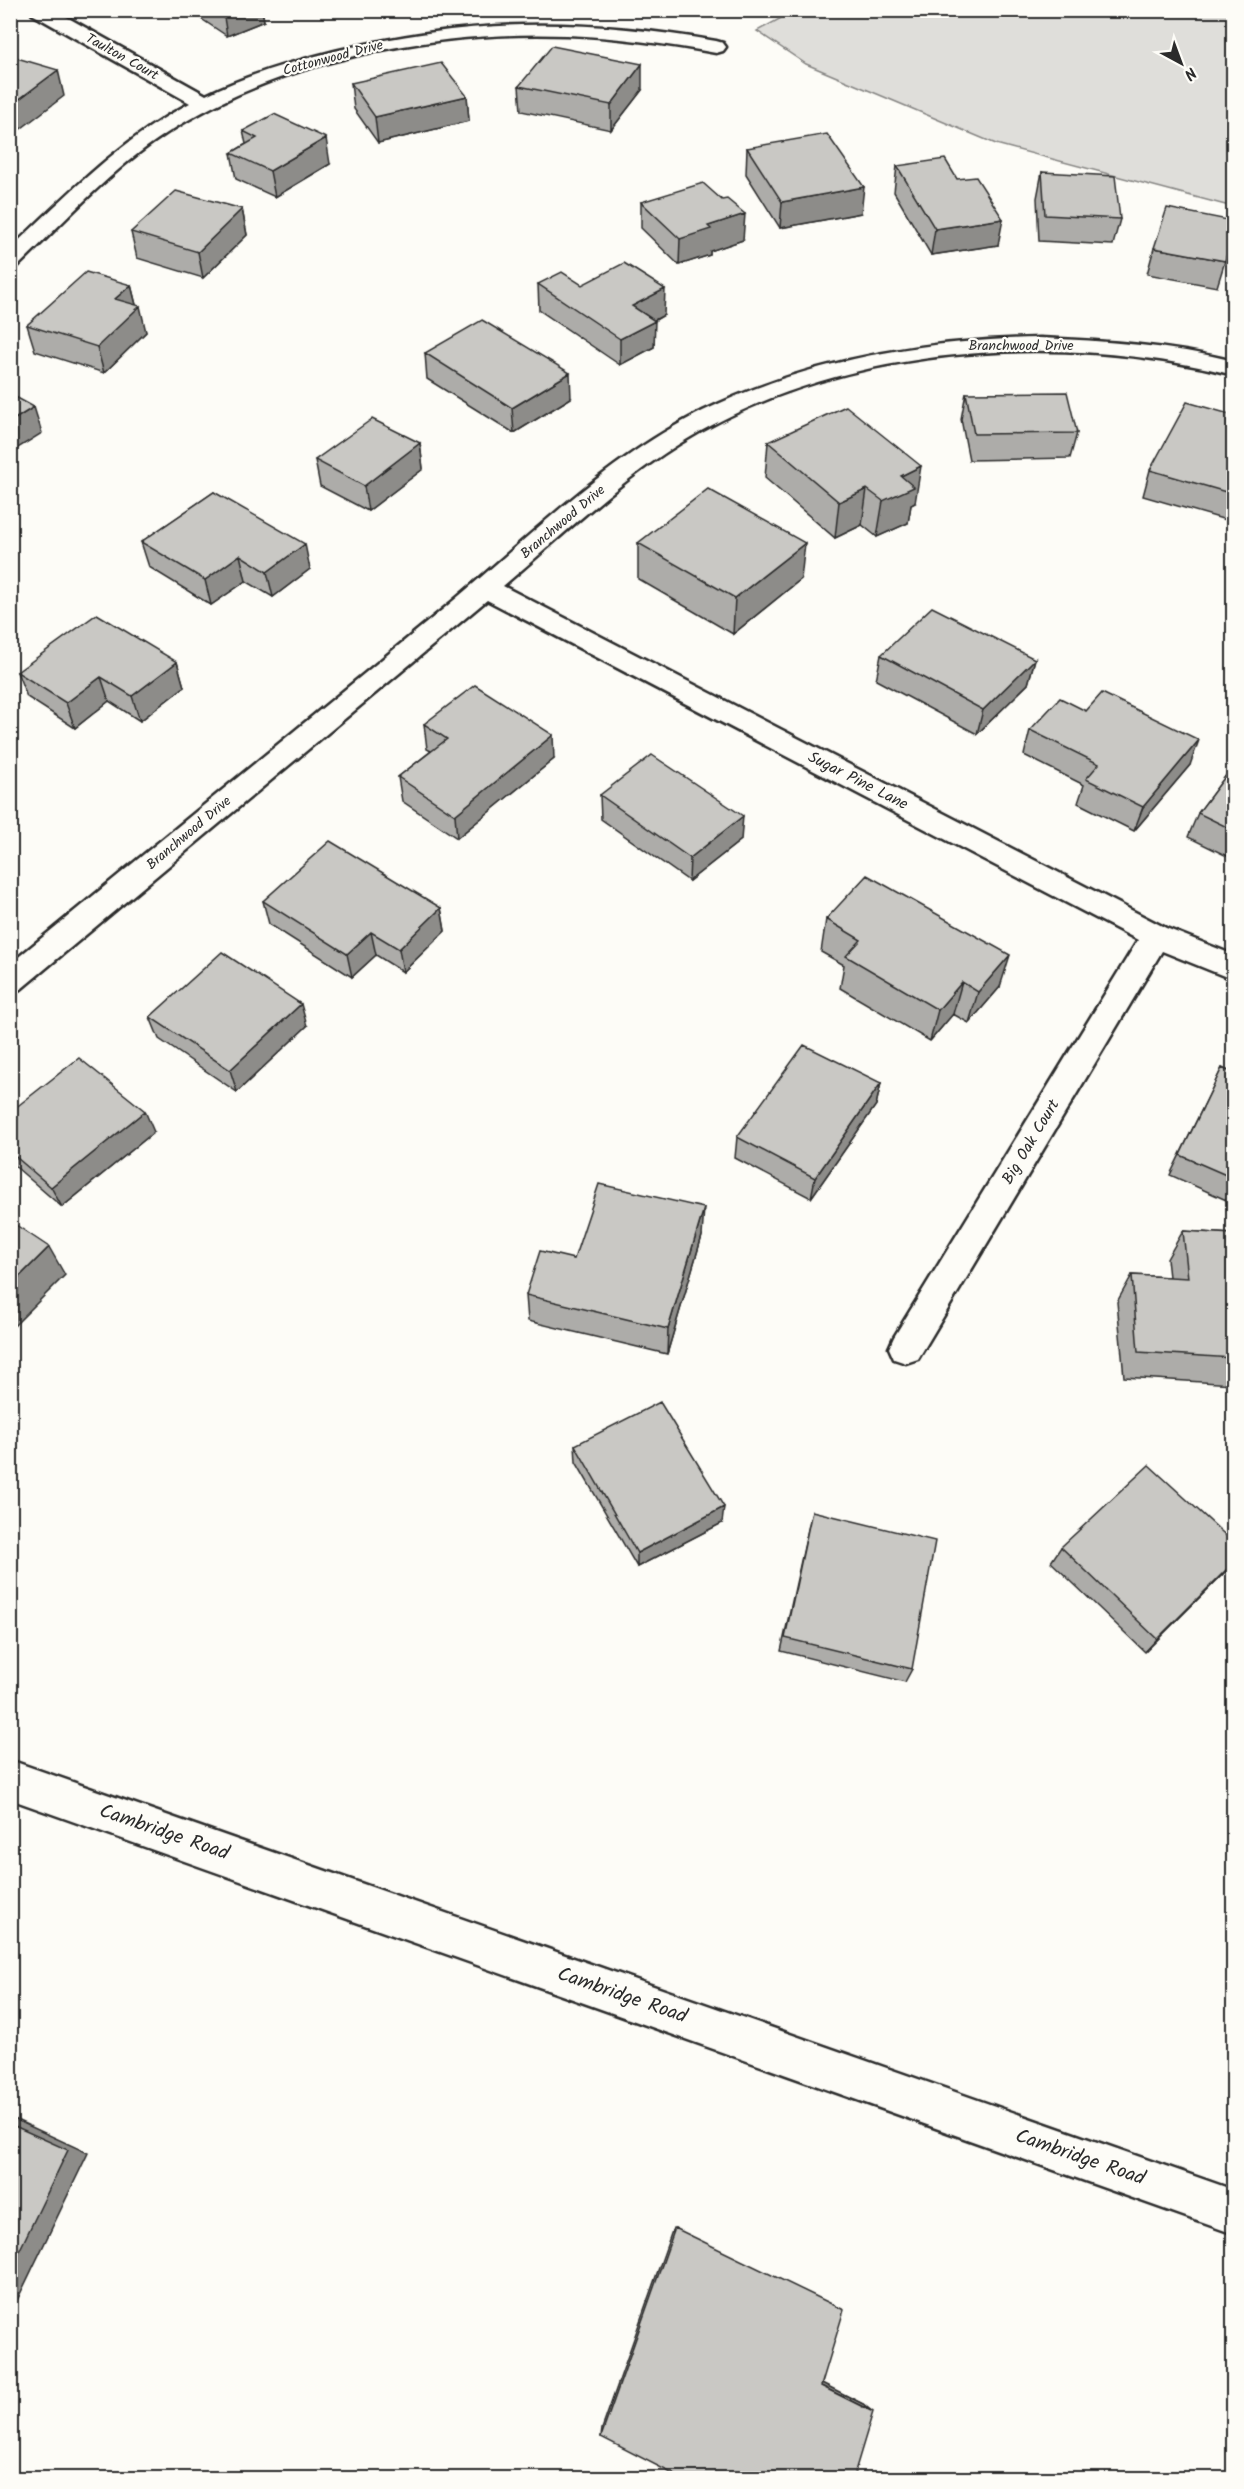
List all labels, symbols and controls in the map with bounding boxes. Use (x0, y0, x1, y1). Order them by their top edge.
street label: Taulton Court (81, 28, 163, 86)
north arrow (1151, 33, 1211, 93)
street label: Cottonwood Drive (280, 34, 386, 82)
text: N (1178, 60, 1202, 86)
street label: Branchwood Drive (968, 335, 1074, 357)
street label: Branchwood Drive (516, 479, 611, 564)
street label: Sugar Pine Lane (803, 745, 913, 817)
street label: Branchwood Drive (142, 790, 237, 875)
street label: Big Oak Court (996, 1094, 1067, 1189)
street label: Cambridge Road (95, 1796, 234, 1871)
street label: Cambridge Road (553, 1959, 692, 2034)
street label: Cambridge Road (1011, 2121, 1150, 2196)

